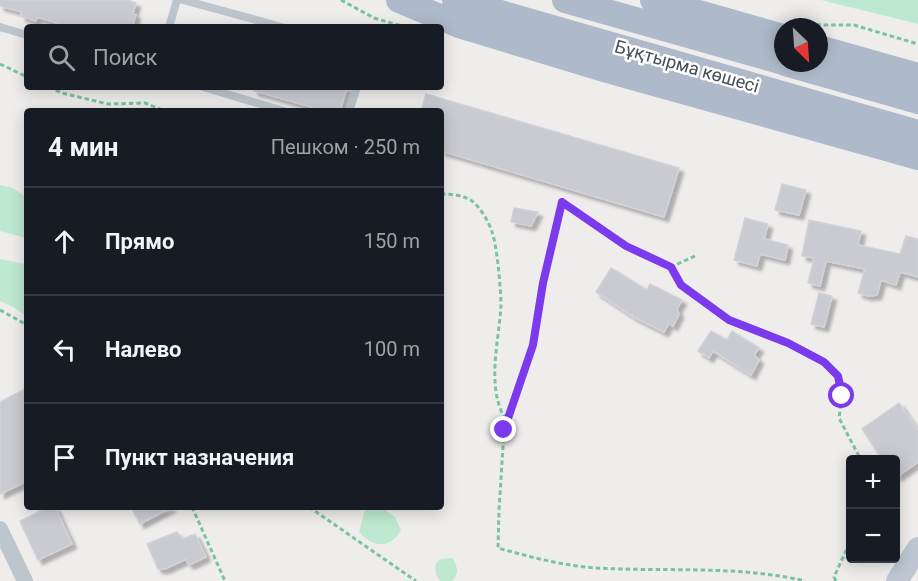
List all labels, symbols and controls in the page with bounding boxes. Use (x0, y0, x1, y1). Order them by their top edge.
north arrow (774, 18, 828, 72)
search box (24, 24, 444, 90)
street label: Бұқтырма көшесі (612, 35, 762, 97)
icon: search (45, 41, 78, 74)
text: Поиск (93, 45, 157, 70)
text: 4 мин (48, 132, 119, 162)
text: Пешком · 250 m (271, 135, 420, 159)
icon: ahead (48, 225, 81, 258)
text: Прямо (105, 229, 174, 254)
text: 150 m (364, 229, 420, 253)
icon: left (48, 333, 81, 366)
text: Налево (105, 337, 182, 362)
text: 100 m (364, 337, 420, 361)
route start (828, 382, 854, 408)
route end (490, 416, 516, 442)
icon: arrive (48, 441, 81, 474)
text: Пункт назначения (105, 445, 294, 470)
map controls (846, 455, 900, 563)
button: + (846, 455, 900, 509)
button: − (846, 509, 900, 563)

